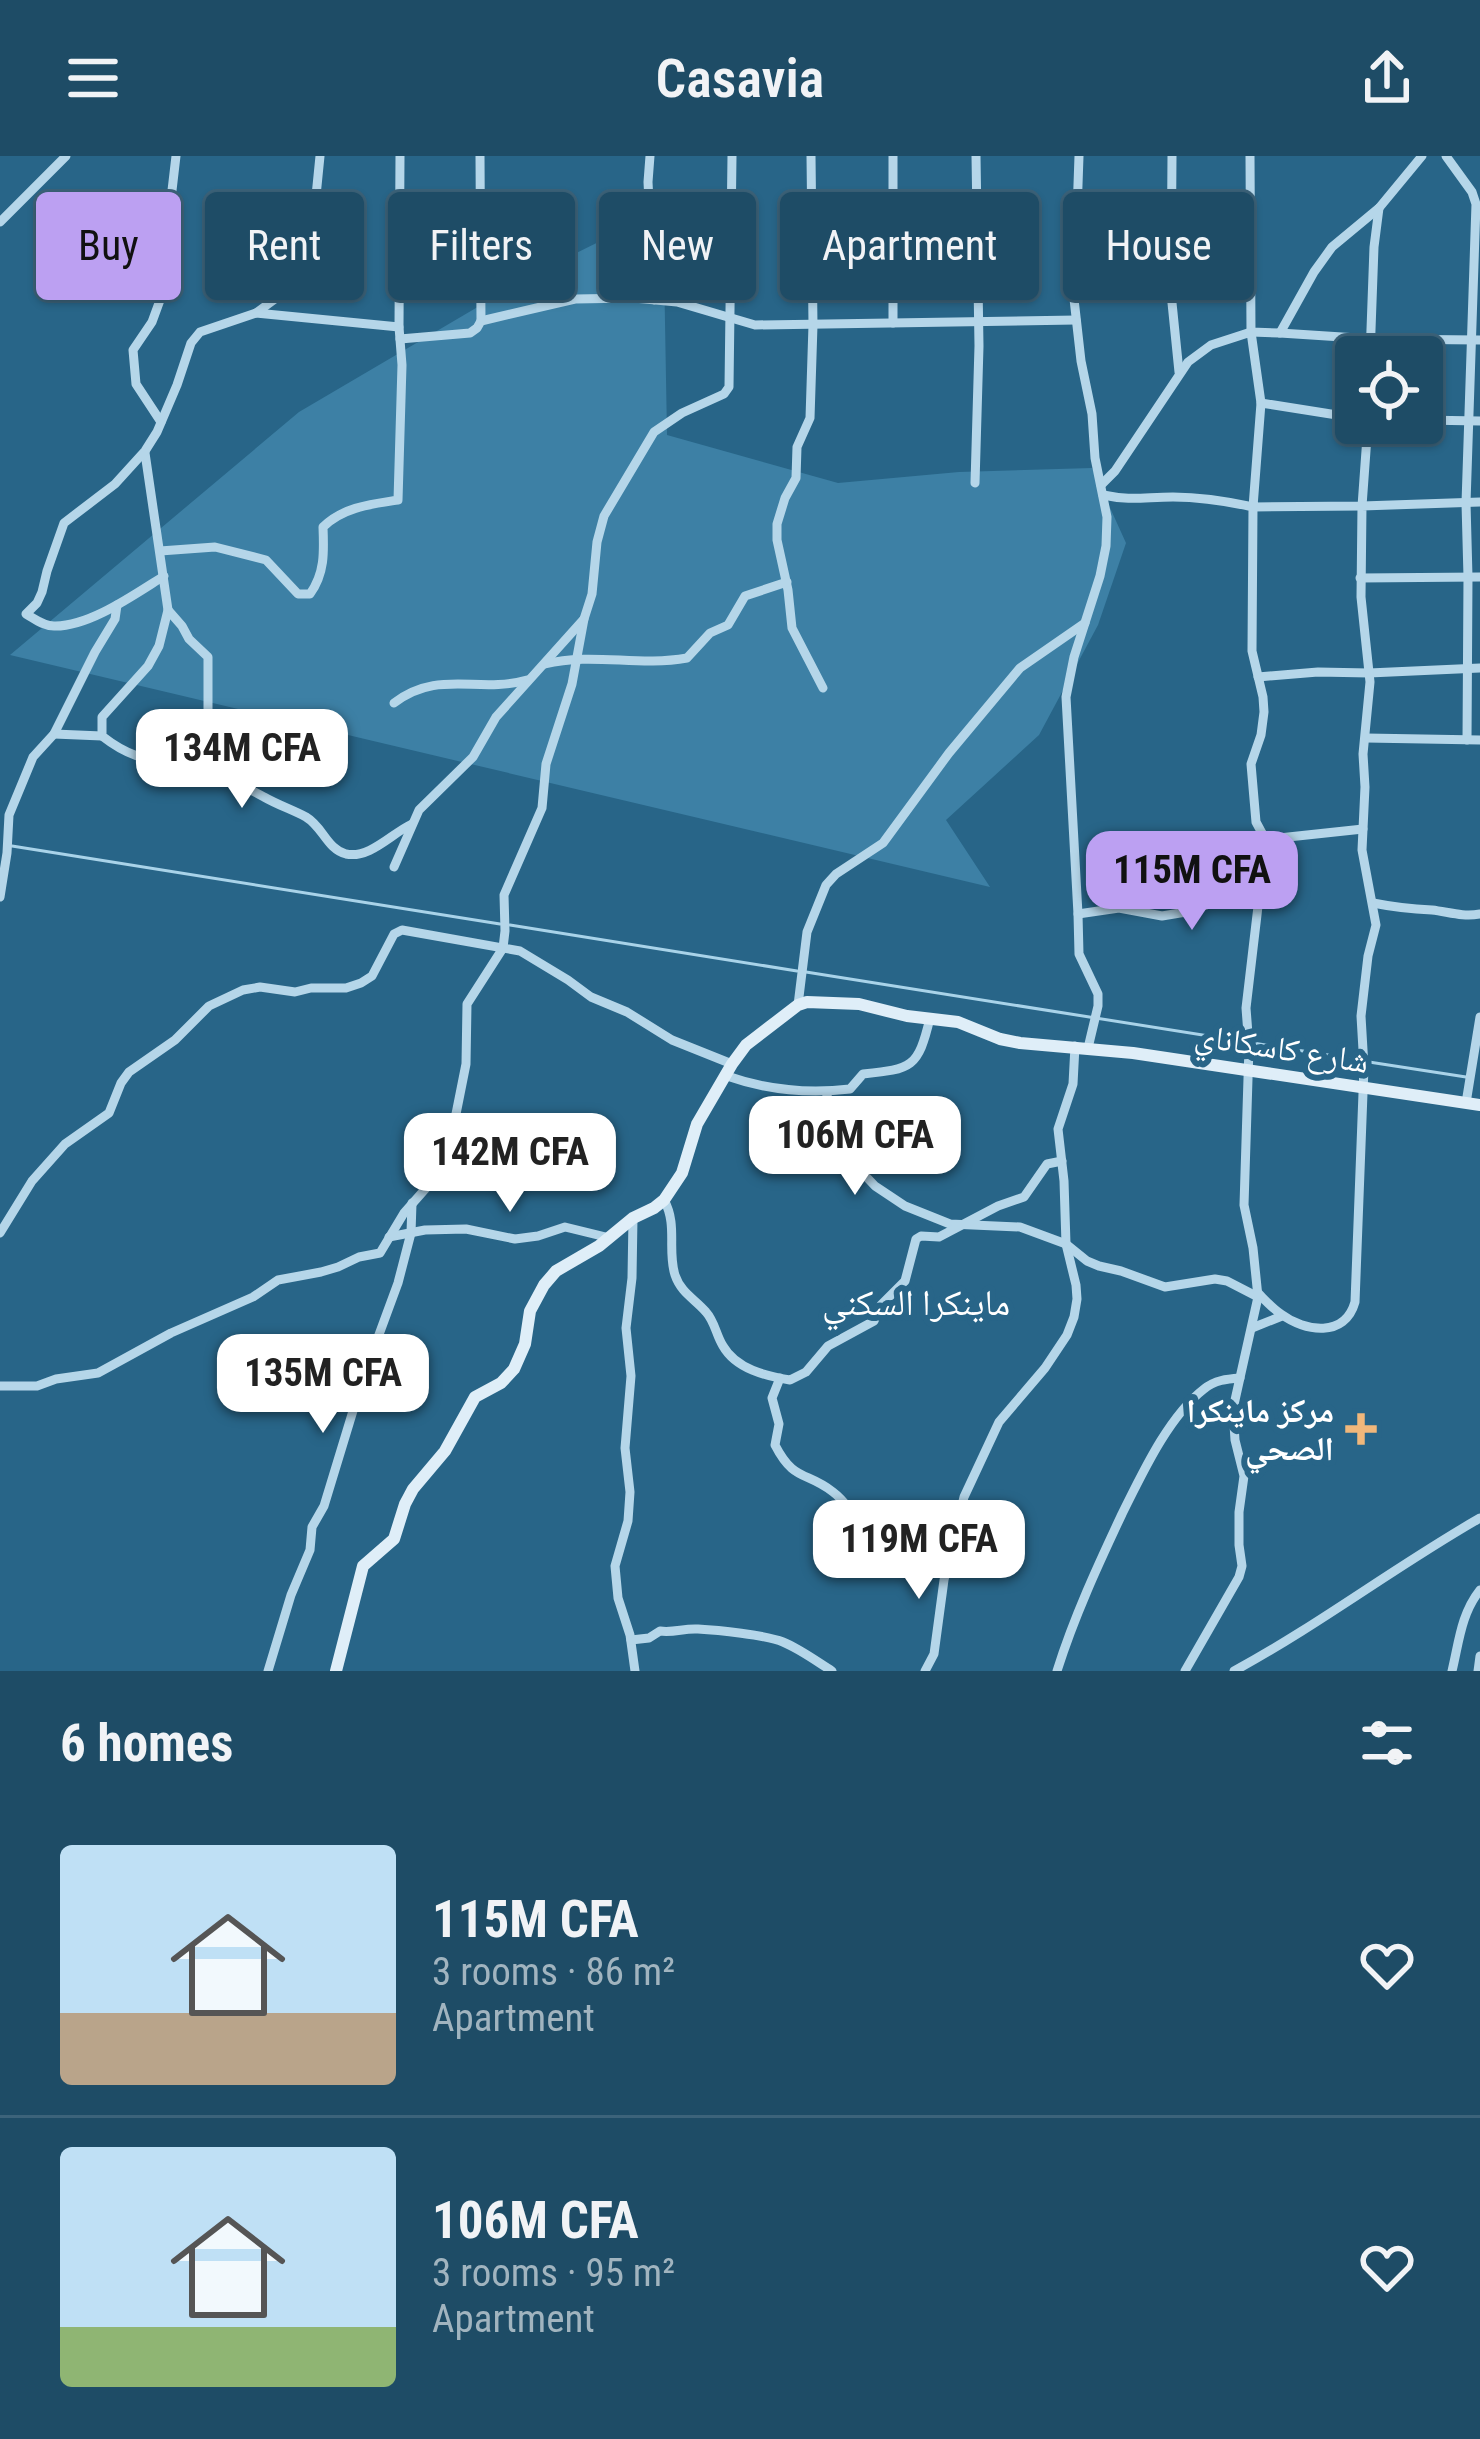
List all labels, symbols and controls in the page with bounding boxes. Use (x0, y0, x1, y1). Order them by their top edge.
icon: menu (60, 45, 126, 111)
icon: share (1354, 45, 1420, 111)
text: Casavia (656, 47, 824, 110)
chip: Buy (36, 192, 181, 300)
chip: Rent (205, 192, 364, 300)
chip: Filters (388, 192, 575, 300)
chip: New (599, 192, 756, 300)
chip: Apartment (780, 192, 1039, 300)
chip: House (1063, 192, 1254, 300)
map controls (1335, 336, 1443, 444)
button: locate (1335, 336, 1443, 444)
pin: 134M CFA (118, 709, 366, 811)
text: 134M CFA (163, 725, 321, 771)
pin: 115M CFA (1068, 831, 1316, 933)
text: 115M CFA (1113, 847, 1271, 893)
street label: شارع كاسكاناي (1191, 1015, 1372, 1087)
pin: 106M CFA (731, 1096, 979, 1198)
text: 106M CFA (776, 1112, 934, 1158)
pin: 142M CFA (386, 1113, 634, 1215)
text: 142M CFA (431, 1129, 589, 1175)
district label: ماينكرا السكني (822, 1282, 1010, 1331)
pin: 135M CFA (199, 1334, 447, 1436)
text: 135M CFA (244, 1350, 402, 1396)
place label: مركز ماينكرا الصحي (1186, 1391, 1334, 1474)
marker: مركز ماينكرا الصحي (1345, 1413, 1377, 1445)
pin: 119M CFA (795, 1500, 1043, 1602)
text: 119M CFA (840, 1516, 998, 1562)
icon: filters (1354, 1710, 1420, 1776)
text: 6 homes (60, 1714, 233, 1773)
text: 115M CFA (432, 1890, 639, 1949)
icon: home (156, 1893, 300, 2037)
icon: heart (1354, 1932, 1420, 1998)
text: 3 rooms · 86 m² (432, 1949, 675, 1995)
text: Apartment (432, 1995, 595, 2041)
text: 106M CFA (432, 2191, 639, 2250)
icon: home (156, 2195, 300, 2339)
icon: heart (1354, 2234, 1420, 2300)
text: 3 rooms · 95 m² (432, 2250, 675, 2296)
text: Apartment (432, 2296, 595, 2342)

